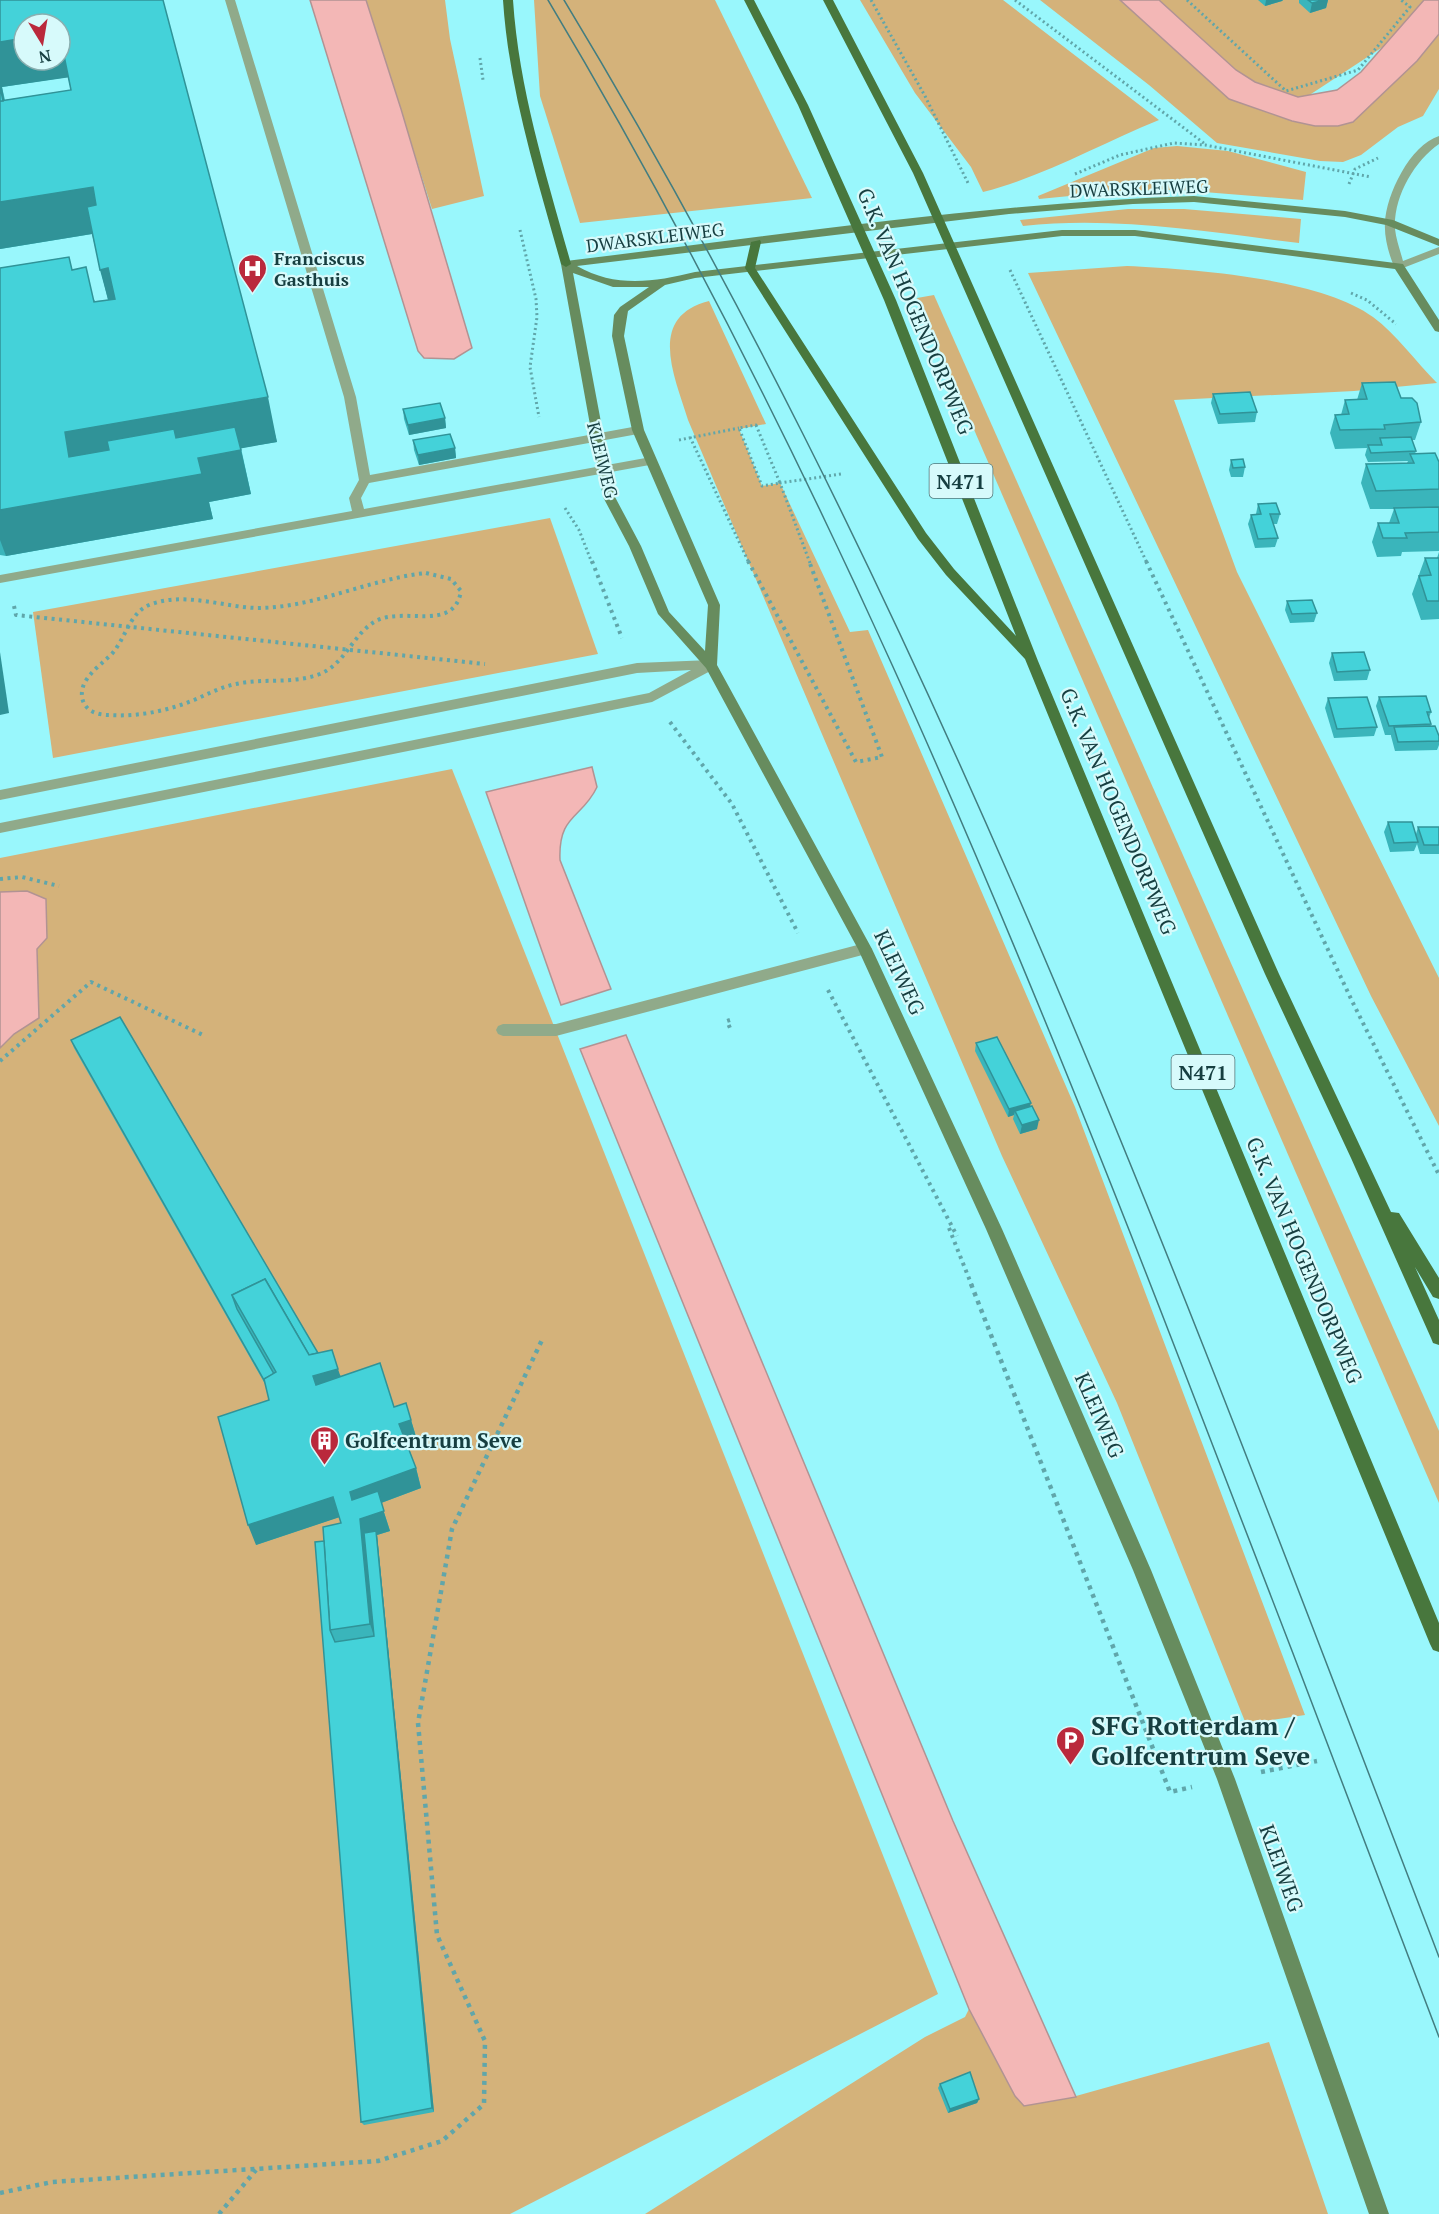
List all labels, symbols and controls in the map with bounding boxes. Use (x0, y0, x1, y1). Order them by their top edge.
north arrow (12, 12, 72, 72)
text: N (37, 45, 53, 69)
street label: DWARSKLEIWEG (1069, 174, 1209, 202)
street label: G.K. VAN HOGENDORPWEG (851, 183, 981, 439)
street label: DWARSKLEIWEG (585, 217, 726, 257)
place label: Franciscus Gasthuis (274, 246, 365, 291)
hospital icon: Franciscus Gasthuis (237, 252, 269, 294)
street label: KLEIWEG (582, 419, 624, 501)
road number: N471 (930, 464, 992, 498)
street label: G.K. VAN HOGENDORPWEG (1054, 683, 1184, 939)
street label: KLEIWEG (868, 925, 932, 1020)
road number: N471 (1172, 1055, 1234, 1089)
street label: G.K. VAN HOGENDORPWEG (1240, 1132, 1370, 1388)
street label: KLEIWEG (1069, 1368, 1132, 1463)
building icon: Golfcentrum Seve (308, 1424, 340, 1466)
place label: Golfcentrum Seve (345, 1426, 522, 1454)
place label: SFG Rotterdam / Golfcentrum Seve (1091, 1708, 1310, 1772)
parking icon: SFG Rotterdam / Golfcentrum Seve (1054, 1724, 1086, 1766)
street label: KLEIWEG (1253, 1820, 1311, 1916)

